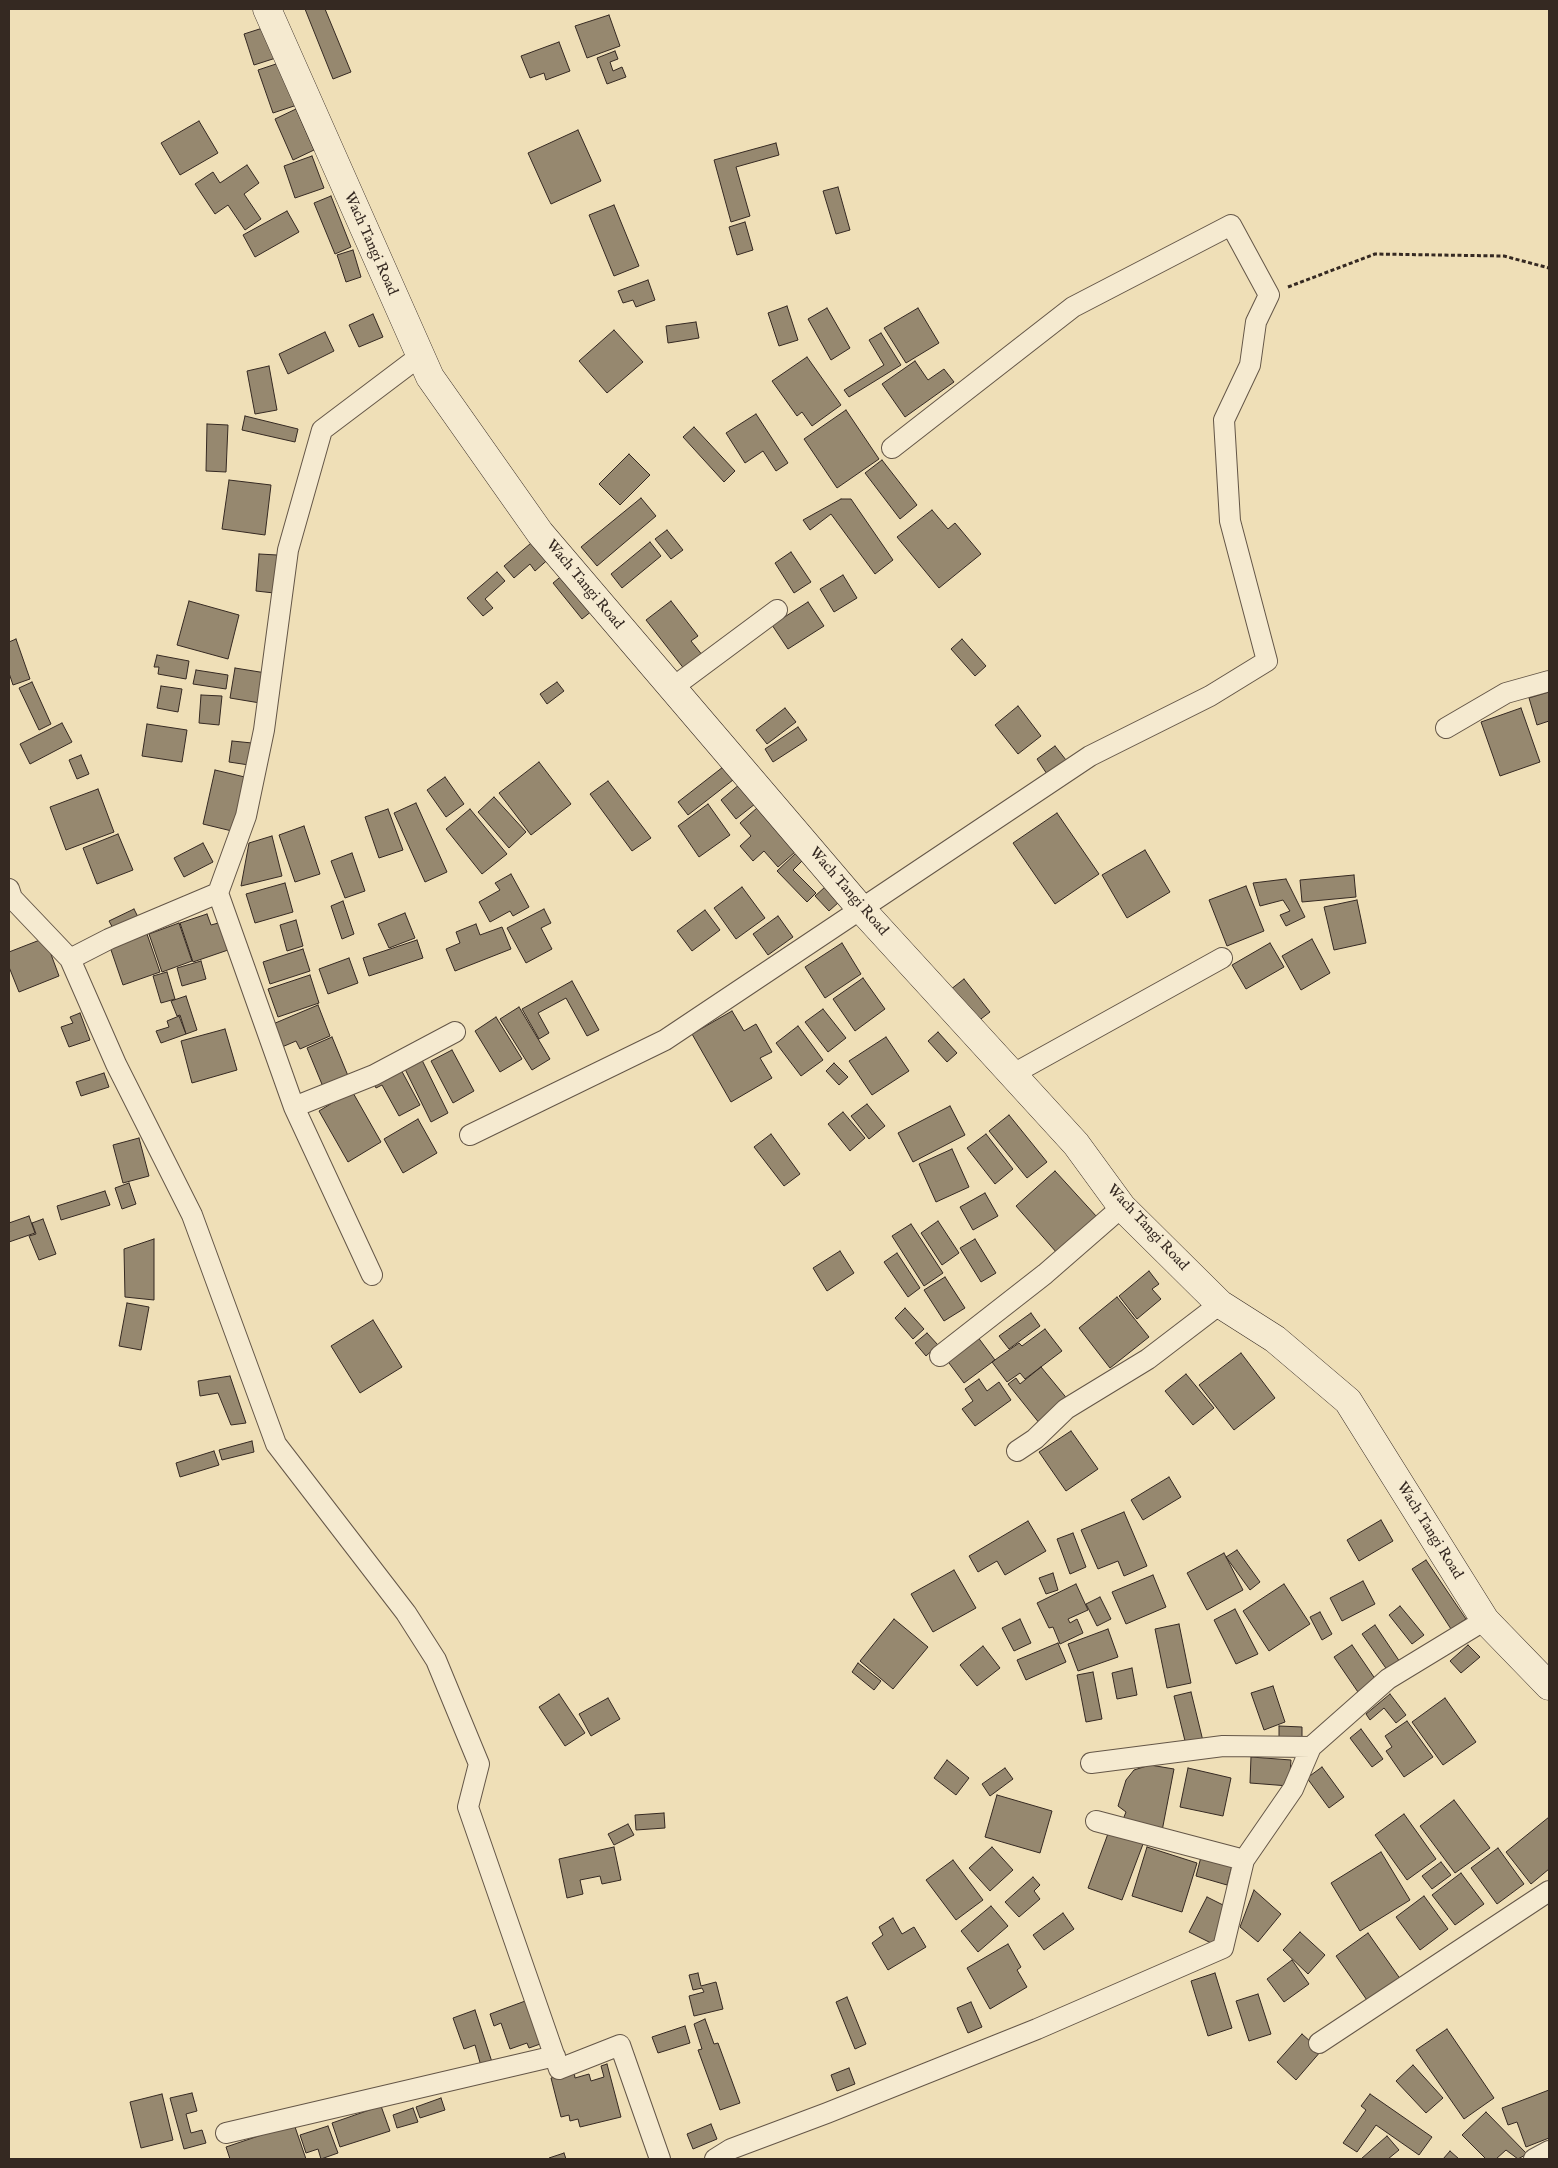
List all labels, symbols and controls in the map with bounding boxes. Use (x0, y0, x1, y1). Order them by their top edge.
street label: Wach Tangi Road (339, 190, 401, 298)
street label: Wach Tangi Road (541, 537, 627, 633)
street label: Wach Tangi Road (805, 844, 891, 940)
street label: Wach Tangi Road (1103, 1181, 1191, 1275)
street label: Wach Tangi Road (1392, 1479, 1466, 1583)

